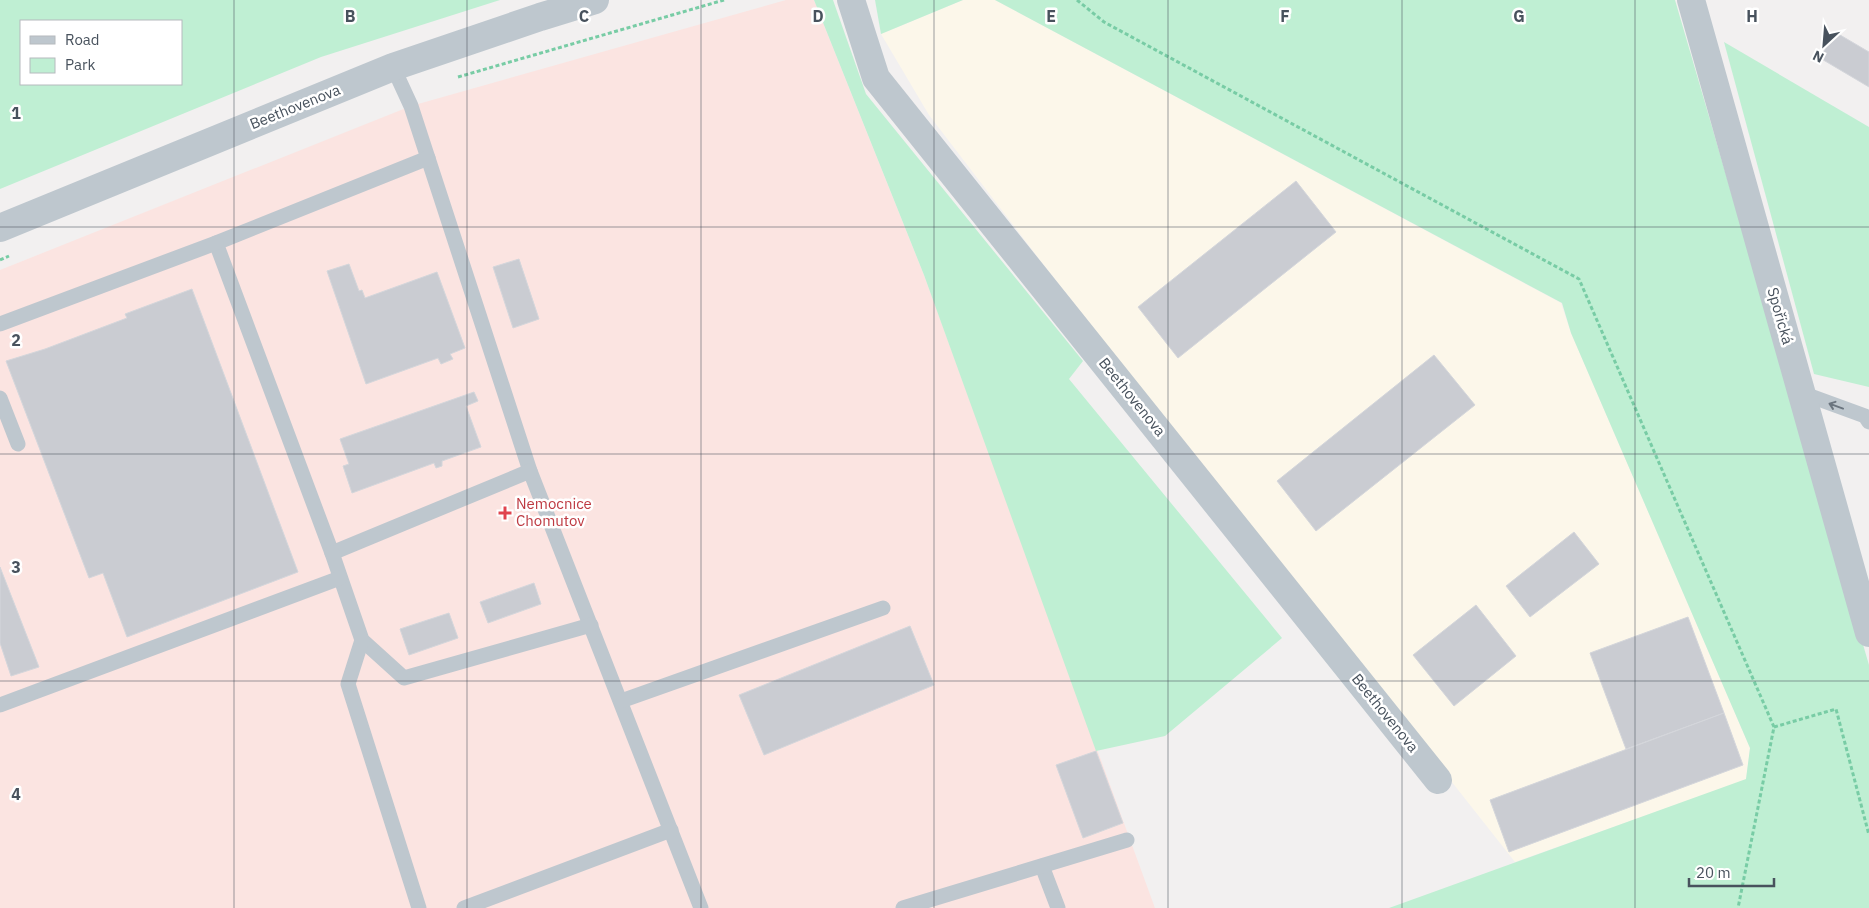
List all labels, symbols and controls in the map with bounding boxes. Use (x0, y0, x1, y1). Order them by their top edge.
text: B (345, 6, 356, 26)
text: C (579, 6, 589, 26)
text: D (812, 6, 824, 26)
text: E (1046, 6, 1056, 26)
text: F (1280, 6, 1290, 26)
text: G (1513, 6, 1525, 26)
text: H (1746, 6, 1758, 26)
legend (20, 20, 182, 85)
north arrow (1799, 20, 1849, 70)
text: Road (65, 30, 100, 49)
text: N (1810, 46, 1827, 67)
text: Park (65, 55, 95, 74)
street label: Beethovenova (247, 80, 343, 133)
text: 1 (11, 103, 21, 123)
street label: Spořická (1763, 285, 1798, 347)
text: 2 (11, 330, 21, 350)
street label: Beethovenova (1095, 353, 1170, 440)
one-way arrow (1829, 401, 1845, 410)
place label: Nemocnice Chomutov (516, 494, 592, 530)
marker: Nemocnice Chomutov (498, 506, 512, 520)
text: 3 (11, 557, 21, 577)
street label: Beethovenova (1348, 669, 1423, 756)
text: 4 (11, 784, 21, 804)
scale bar (1689, 856, 1774, 888)
text: 20 m (1696, 863, 1731, 882)

